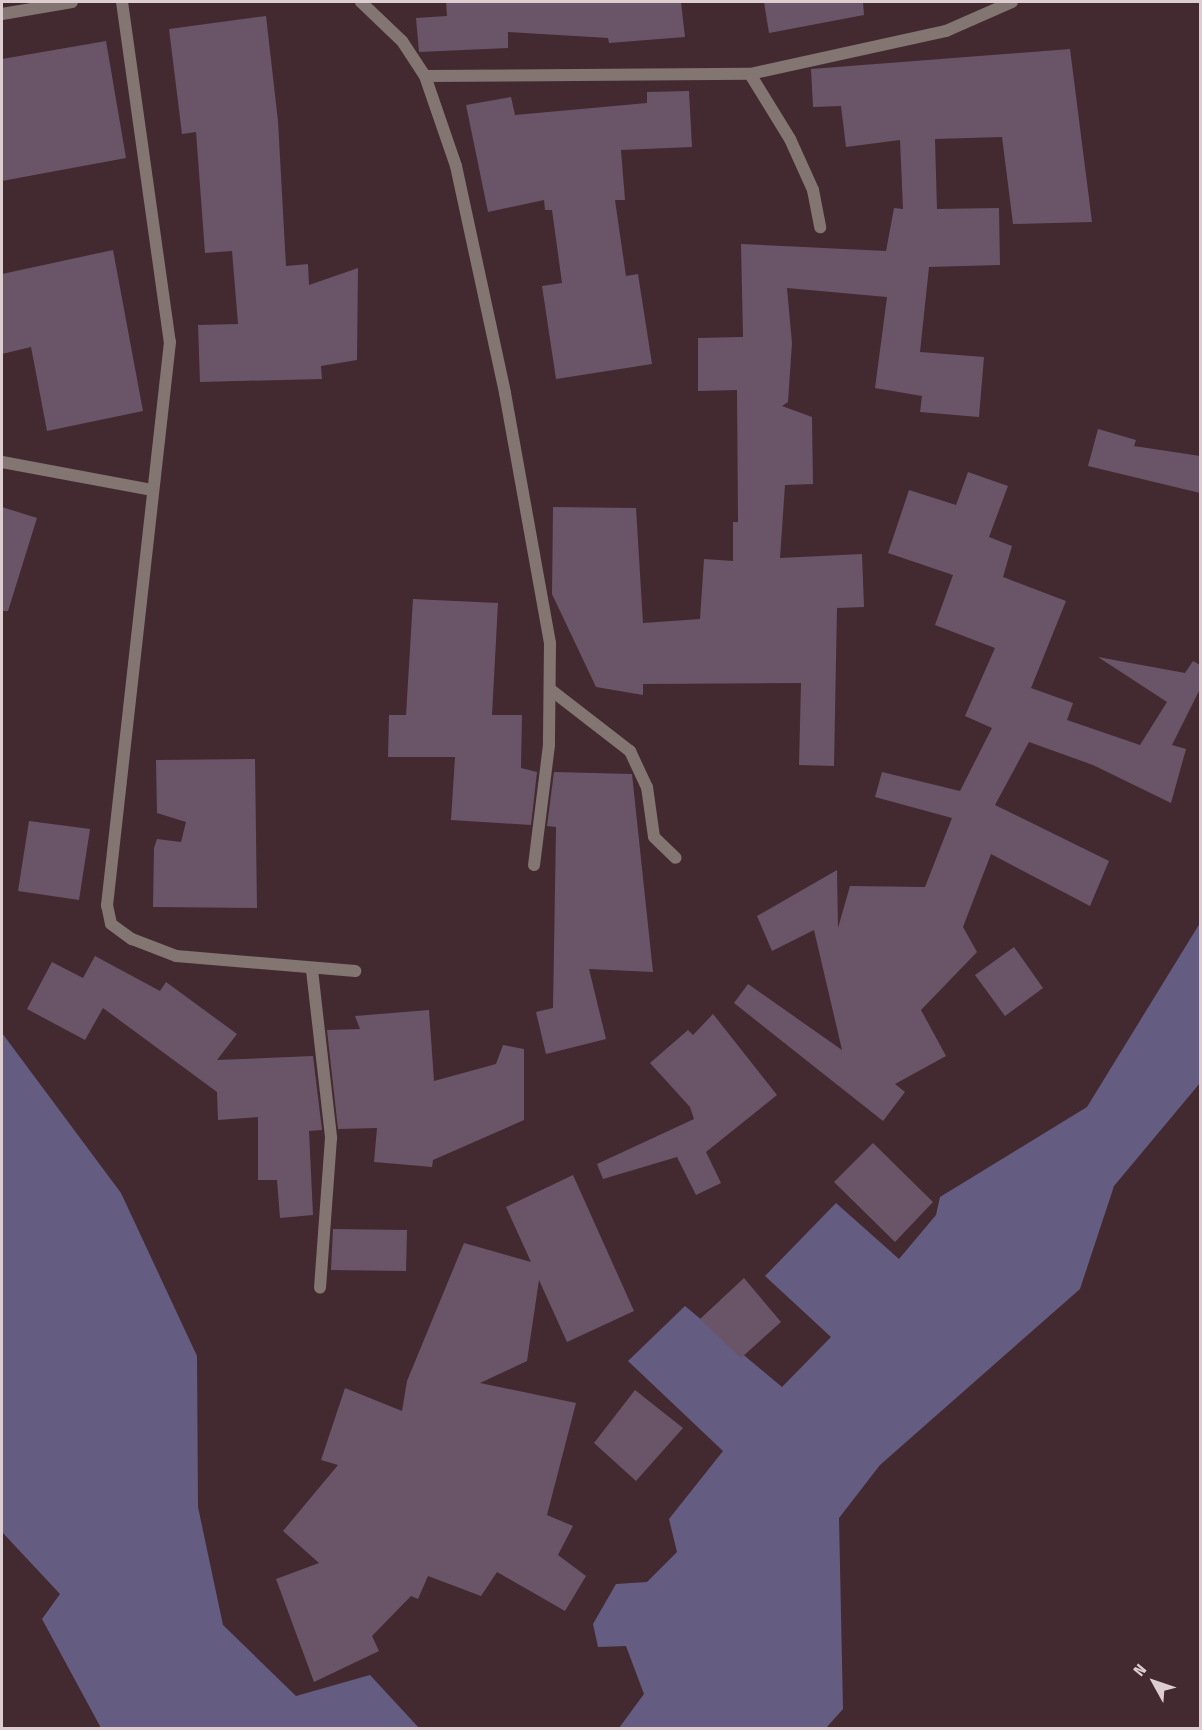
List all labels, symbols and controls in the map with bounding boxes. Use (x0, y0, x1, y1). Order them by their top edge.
north arrow (1124, 1652, 1184, 1712)
text: N (1129, 1660, 1150, 1680)

